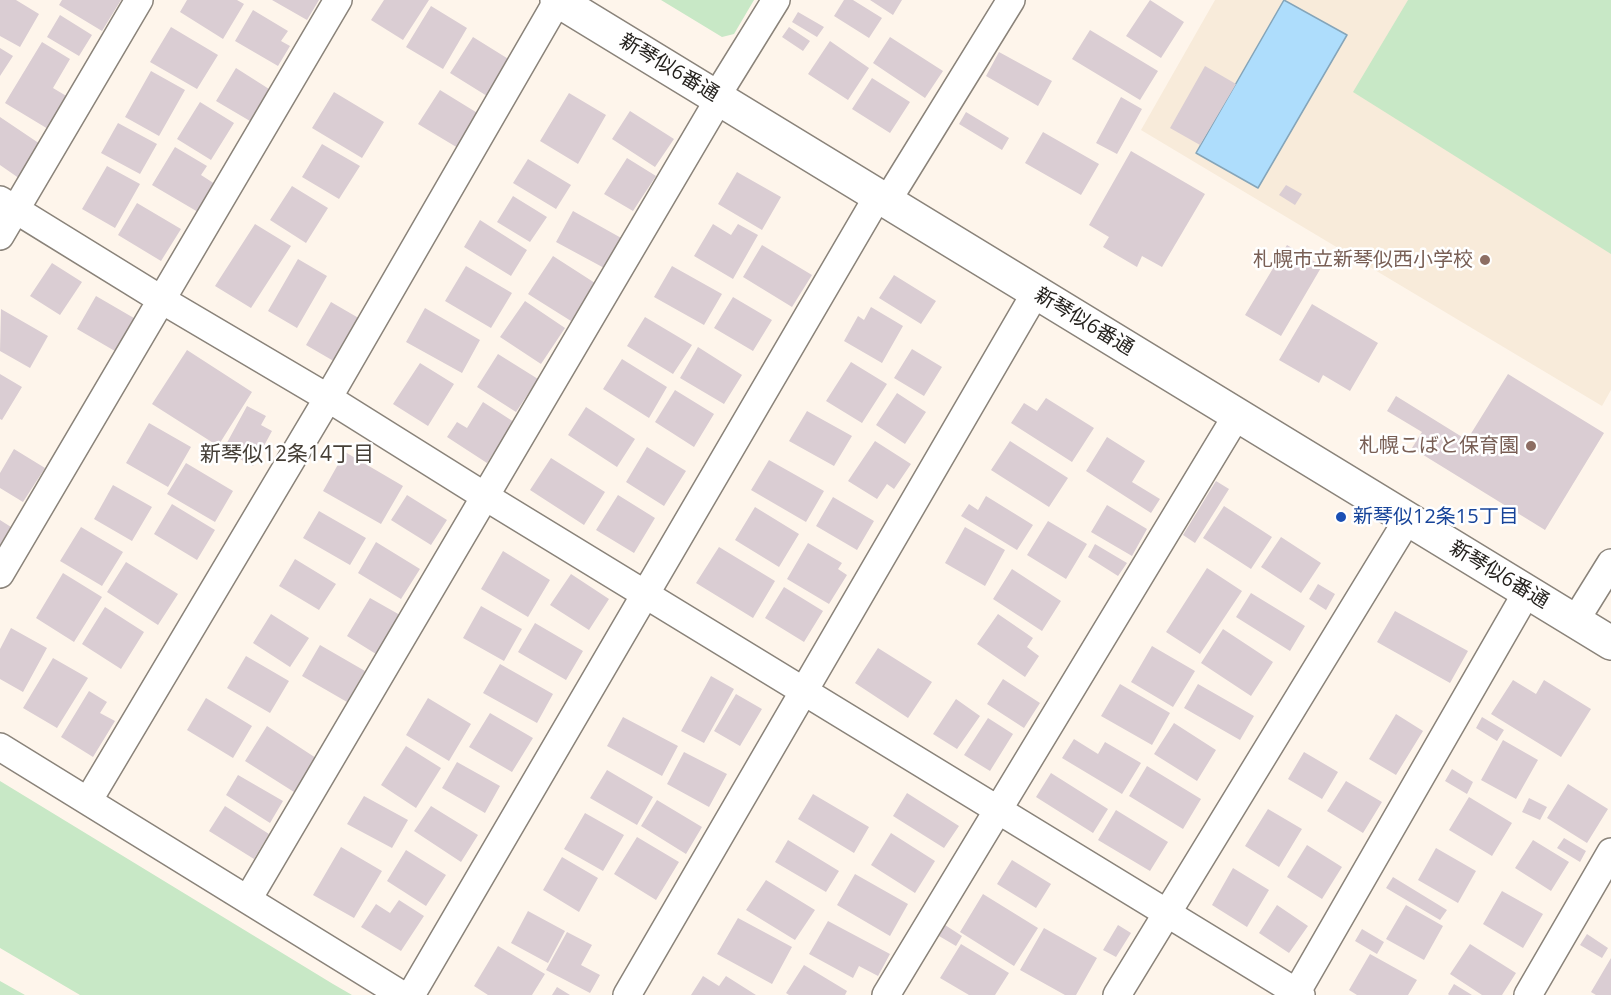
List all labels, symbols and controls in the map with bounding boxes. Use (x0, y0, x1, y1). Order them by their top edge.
street label: 新琴似6番通 (615, 29, 723, 107)
place label: 札幌市立新琴似西小学校 (1253, 248, 1473, 272)
marker: 札幌市立新琴似西小学校 (1478, 253, 1492, 267)
street label: 新琴似6番通 (1030, 283, 1138, 361)
place label: 札幌こばと保育園 (1359, 434, 1519, 458)
marker: 札幌こばと保育園 (1524, 439, 1538, 453)
district label: 新琴似12条14丁目 (200, 442, 374, 468)
place label: 新琴似12条15丁目 (1353, 505, 1519, 529)
marker: 新琴似12条15丁目 (1334, 510, 1348, 524)
street label: 新琴似6番通 (1445, 536, 1553, 614)

